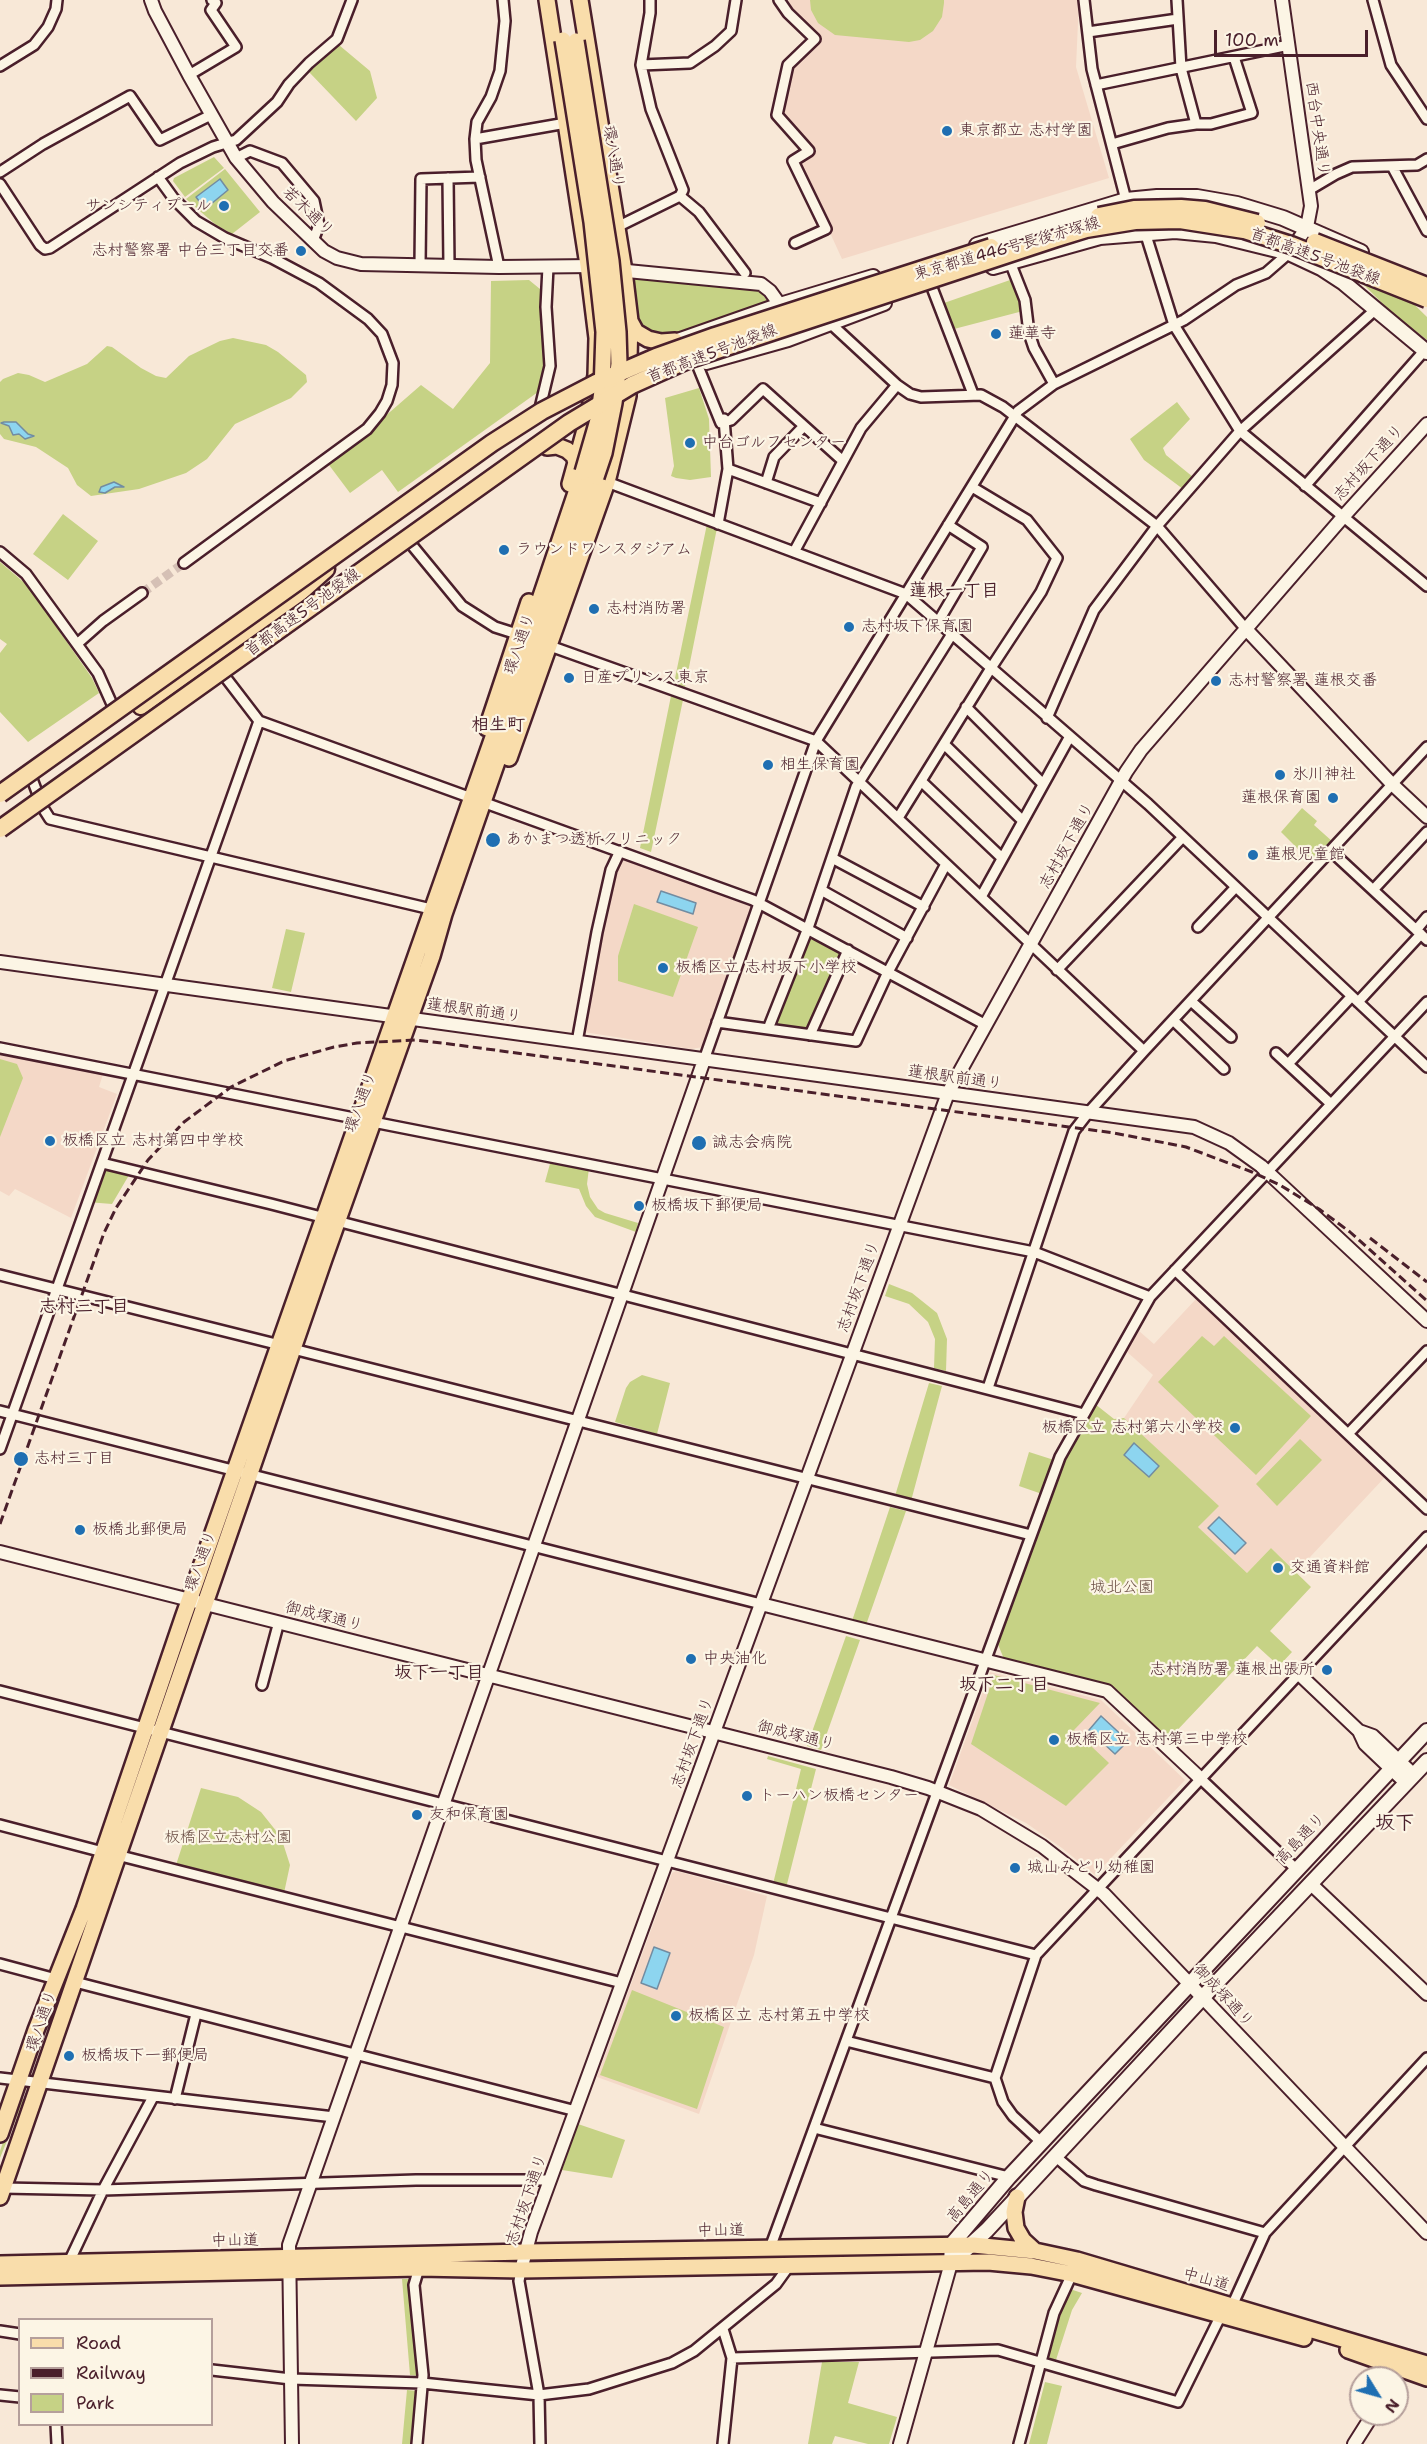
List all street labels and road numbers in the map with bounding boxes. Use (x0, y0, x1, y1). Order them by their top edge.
street label: 西台中央通り (1301, 80, 1333, 178)
street label: 環八通り (599, 124, 627, 190)
street label: 若木通り (278, 183, 338, 241)
street label: 東京都道446号長後赤塚線 (912, 213, 1102, 285)
street label: 首都高速5号池袋線 (1247, 224, 1383, 290)
street label: 首都高速5号池袋線 (644, 320, 780, 388)
street label: 志村坂下通り (1330, 421, 1408, 505)
street label: 首都高速5号池袋線 (242, 565, 364, 661)
street label: 環八通り (501, 611, 539, 677)
street label: 志村坂下通り (1035, 799, 1099, 893)
street label: 蓮根駅前通り (425, 995, 523, 1027)
street label: 蓮根駅前通り (906, 1062, 1004, 1094)
street label: 環八通り (341, 1069, 381, 1135)
street label: 志村坂下通り (834, 1239, 884, 1335)
street label: 環八通り (181, 1528, 221, 1594)
street label: 御成塚通り (283, 1598, 365, 1636)
street label: 志村坂下通り (668, 1695, 718, 1791)
street label: 御成塚通り (755, 1717, 837, 1755)
street label: 高島通り (1272, 1809, 1330, 1869)
street label: 御成塚通り (1189, 1960, 1257, 2032)
street label: 環八通り (23, 1988, 61, 2054)
street label: 志村坂下通り (502, 2151, 552, 2249)
street label: 高島通り (943, 2165, 999, 2227)
street label: 中山道 (697, 2221, 745, 2241)
street label: 中山道 (211, 2231, 259, 2251)
street label: 中山道 (1180, 2264, 1232, 2296)

